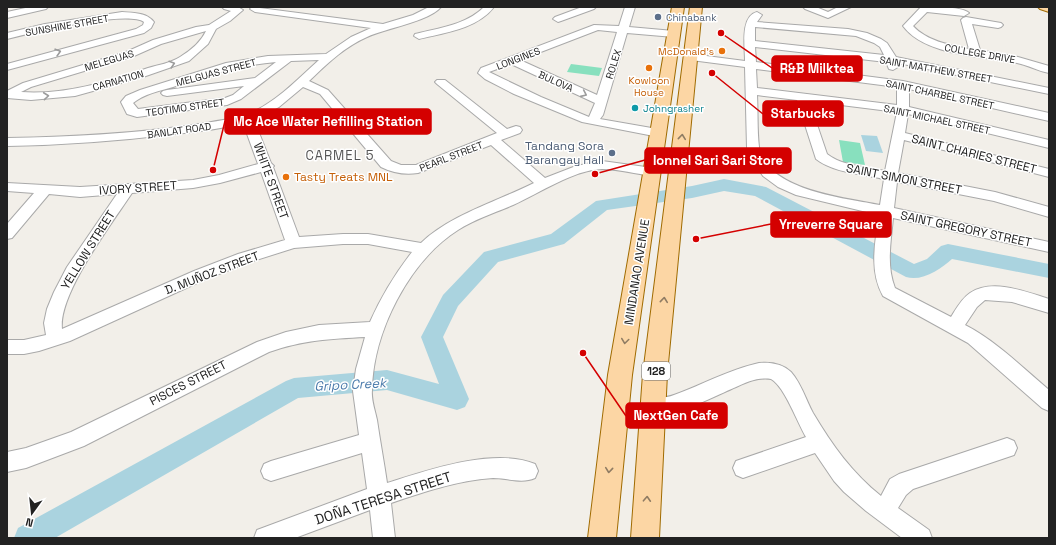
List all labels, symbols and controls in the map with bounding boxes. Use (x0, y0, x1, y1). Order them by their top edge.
place label: Chinabank (666, 11, 717, 24)
street label: SUNSHINE STREET (24, 12, 110, 39)
marker: Chinabank (653, 12, 663, 22)
street label: COLLEGE DRIVE (943, 41, 1017, 66)
street label: LONGINES (494, 44, 542, 73)
place label: McDonald's (658, 45, 714, 58)
marker: McDonald's (717, 46, 727, 56)
street label: MELEGUAS (83, 47, 135, 74)
street label: ROLEX (603, 47, 624, 81)
one-way arrow (55, 49, 61, 57)
street label: SAINT MATTHEW STREET (879, 53, 993, 86)
street label: MELGUAS STREET (174, 55, 258, 89)
callout: R&B Milktea (772, 56, 862, 81)
one-way arrow (168, 60, 175, 69)
text: R&B Milktea (780, 60, 855, 77)
marker: Kowloon House (644, 63, 654, 73)
street label: CARNATION (91, 67, 145, 94)
street label: BULOVA (536, 68, 576, 95)
place label: Kowloon House (629, 74, 669, 99)
street label: SAINT CHARBEL STREET (885, 77, 995, 112)
one-way arrow (581, 89, 588, 97)
one-way arrow (43, 91, 49, 100)
street label: TEOTIMO STREET (145, 96, 225, 119)
callout: Starbucks (763, 101, 843, 126)
place label: Johngrasher (643, 102, 704, 115)
street label: SAINT MICHAEL STREET (882, 102, 991, 137)
marker: Johngrasher (630, 103, 640, 113)
text: Starbucks (771, 105, 835, 122)
callout: Mc Ace Water Refilling Station (225, 109, 431, 134)
text: Mc Ace Water Refilling Station (233, 113, 423, 130)
street label: BANLAT ROAD (146, 120, 212, 141)
street label: SAINT CHARIES STREET (910, 131, 1038, 177)
one-way arrow (677, 134, 686, 140)
street label: PEARL STREET (417, 138, 485, 175)
place label: Tandang Sora Barangay Hall (525, 138, 604, 168)
street label: WHITE STREET (250, 140, 292, 222)
district label: CARMEL 5 (305, 147, 375, 164)
marker: Tandang Sora Barangay Hall (607, 148, 617, 158)
callout: Ionnel Sari Sari Store (645, 148, 791, 173)
text: Ionnel Sari Sari Store (653, 152, 783, 169)
street label: SAINT SIMON STREET (845, 160, 963, 198)
place label: Tasty Treats MNL (294, 169, 393, 185)
marker: Tasty Treats MNL (281, 172, 291, 182)
street label: IVORY STREET (99, 177, 177, 199)
street label: YELLOW STREET (57, 207, 119, 293)
street label: SAINT GREGORY STREET (899, 207, 1033, 251)
callout: Yrreverre Square (771, 212, 891, 237)
text: Yrreverre Square (779, 216, 883, 233)
street label: MINDANAO AVENUE (621, 218, 653, 326)
street label: D. MUÑOZ STREET (163, 248, 261, 298)
one-way arrow (660, 297, 669, 303)
one-way arrow (621, 338, 630, 344)
street label: PISCES STREET (147, 357, 229, 409)
road number: 128 (642, 362, 670, 380)
water label: Gripo Creek (314, 374, 388, 395)
callout: NextGen Cafe (626, 403, 727, 428)
text: NextGen Cafe (633, 407, 719, 424)
street label: DOÑA TERESA STREET (312, 467, 454, 529)
one-way arrow (605, 467, 614, 473)
north arrow (12, 493, 52, 533)
one-way arrow (643, 496, 652, 502)
text: N (24, 515, 35, 530)

